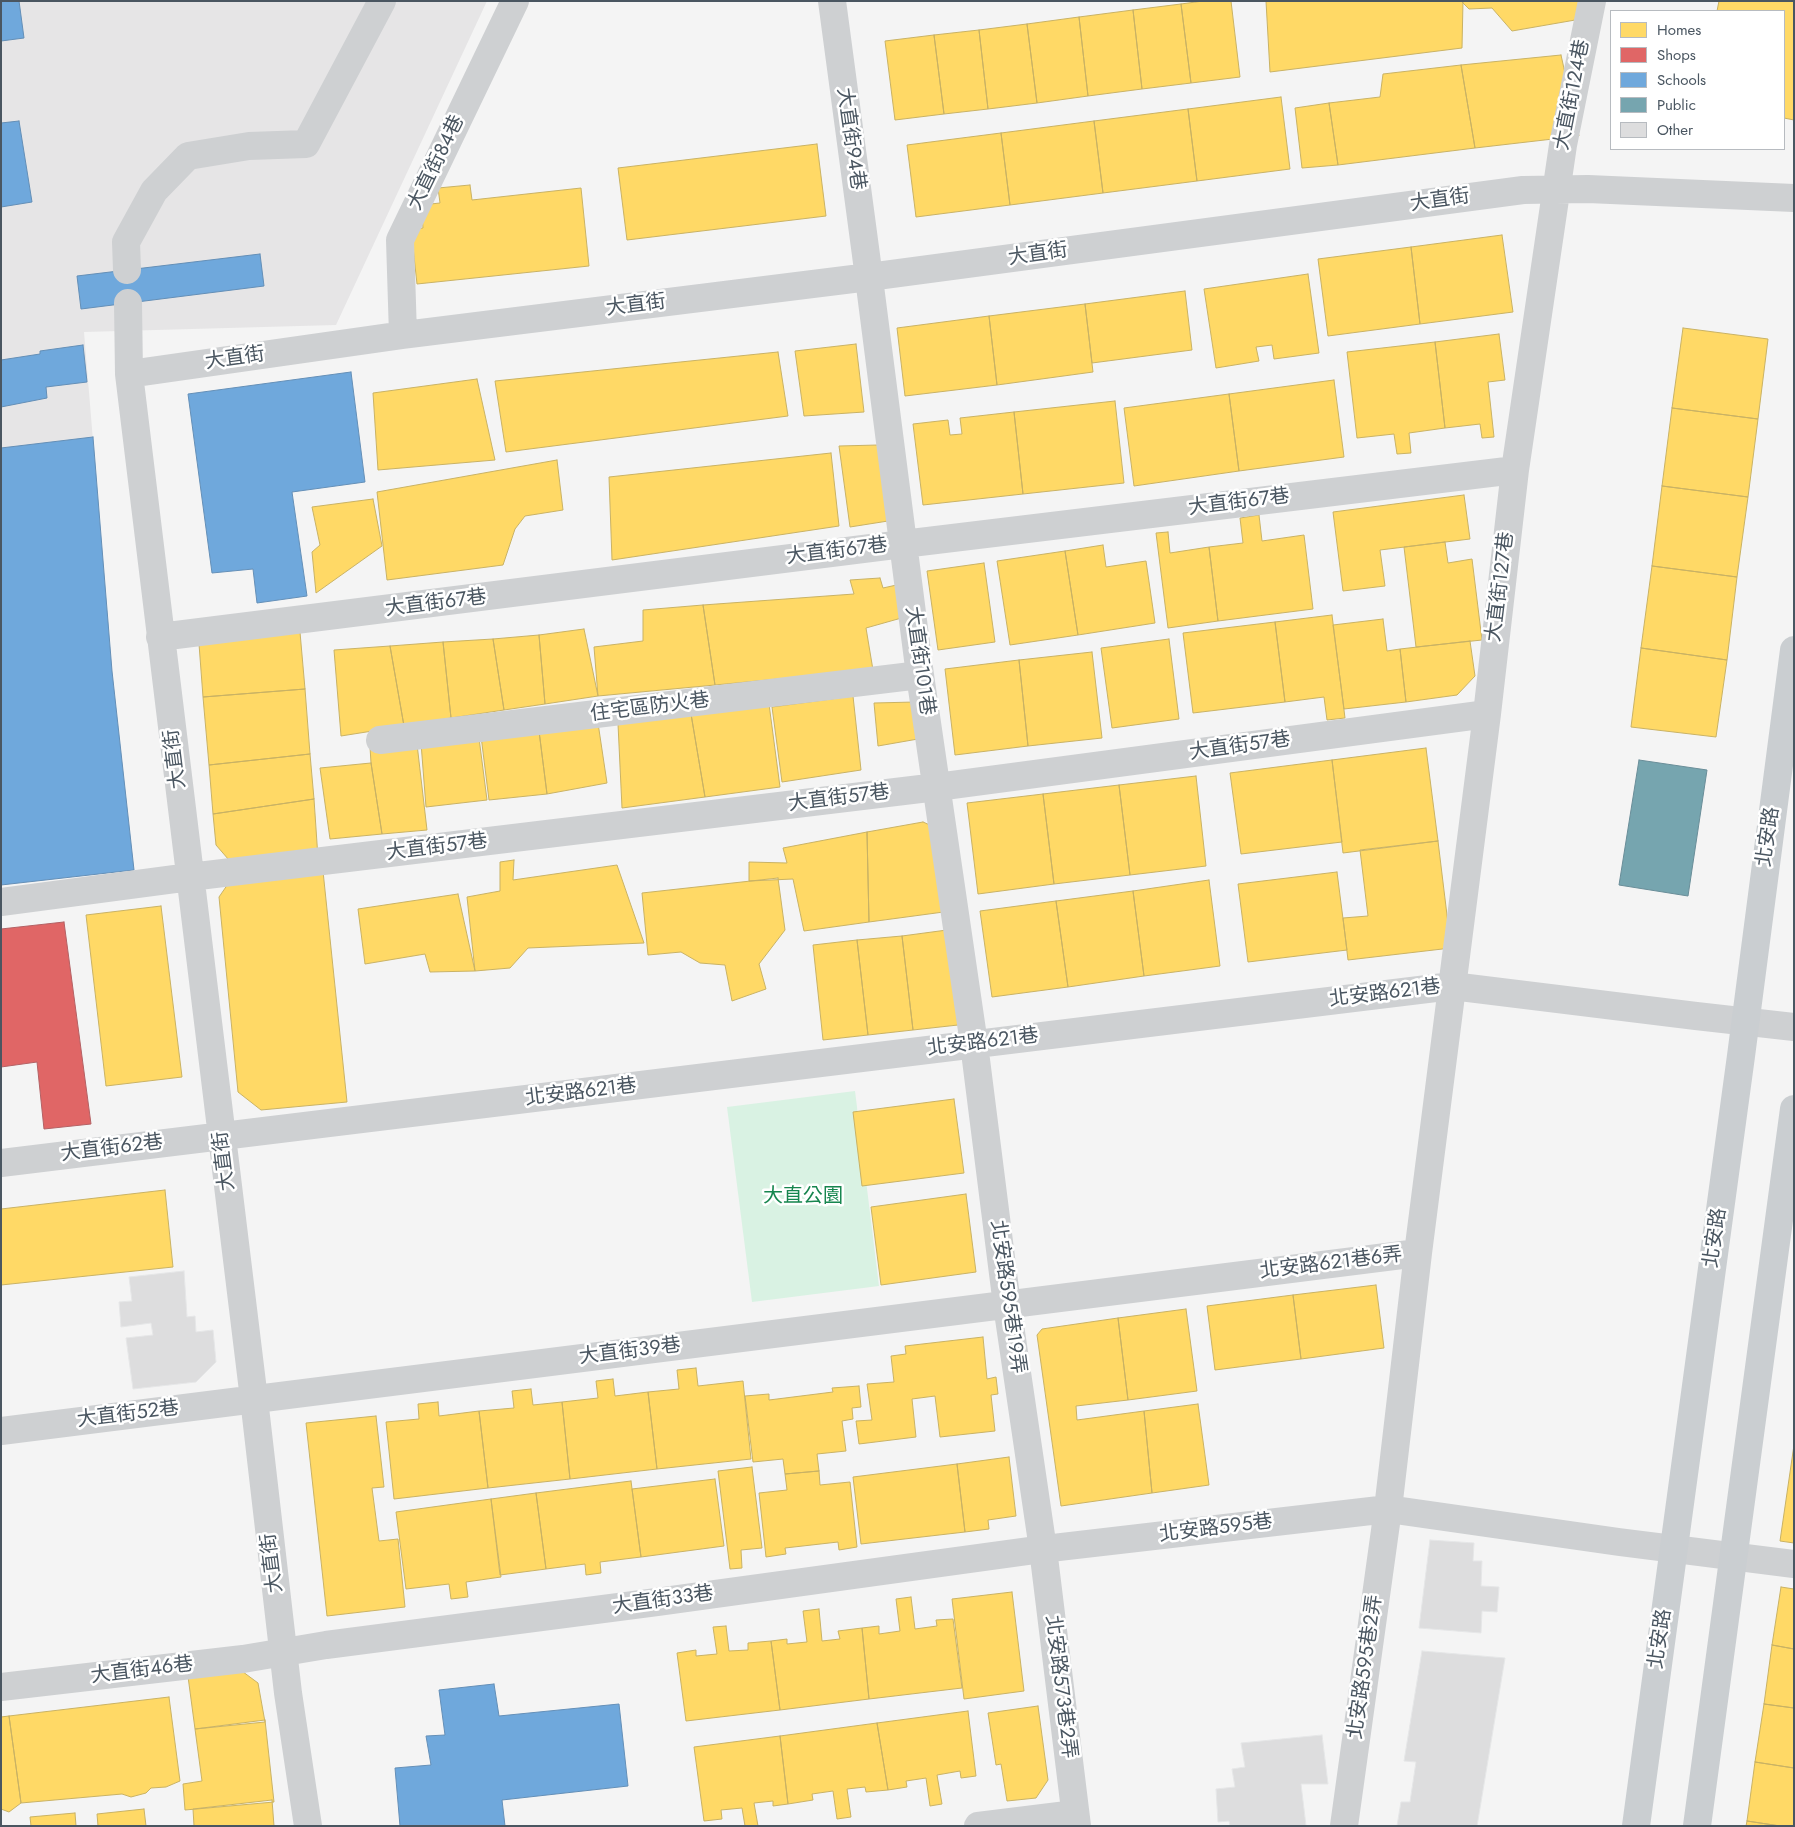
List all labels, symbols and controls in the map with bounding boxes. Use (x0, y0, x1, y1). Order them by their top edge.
legend (1610, 10, 1785, 150)
text: Homes (1657, 19, 1701, 41)
street label: 大直街124巷 (1551, 38, 1595, 152)
text: Shops (1657, 44, 1696, 66)
text: Schools (1657, 69, 1706, 91)
street label: 大直街94巷 (831, 86, 869, 192)
text: Public (1657, 94, 1696, 116)
street label: 大直街84巷 (404, 112, 470, 214)
text: Other (1657, 119, 1693, 141)
street label: 大直街 (1409, 185, 1471, 217)
street label: 大直街 (1007, 239, 1069, 271)
street label: 大直街 (605, 290, 667, 322)
street label: 大直街 (204, 343, 266, 375)
street label: 大直街67巷 (1187, 485, 1291, 521)
street label: 大直街127巷 (1482, 531, 1520, 643)
street label: 大直街67巷 (785, 534, 889, 570)
street label: 大直街67巷 (384, 586, 488, 622)
street label: 大直街101巷 (899, 605, 939, 717)
street label: 住宅區防火巷 (589, 689, 711, 727)
street label: 大直街 (160, 728, 192, 790)
street label: 大直街57巷 (1188, 728, 1292, 766)
street label: 大直街57巷 (787, 781, 891, 817)
street label: 北安路 (1753, 806, 1785, 868)
street label: 大直街57巷 (385, 830, 489, 866)
street label: 北安路621巷 (1328, 975, 1442, 1013)
street label: 北安路621巷 (926, 1024, 1040, 1062)
street label: 北安路621巷 (524, 1074, 638, 1112)
street label: 大直街 (209, 1130, 241, 1192)
street label: 大直街62巷 (59, 1131, 165, 1167)
park label: 大直公園 (763, 1185, 843, 1209)
street label: 北安路 (1700, 1207, 1732, 1269)
street label: 北安路595巷19弄 (984, 1219, 1030, 1375)
street label: 北安路621巷6弄 (1258, 1243, 1404, 1285)
street label: 大直街39巷 (578, 1334, 682, 1370)
street label: 大直街52巷 (76, 1397, 180, 1433)
street label: 北安路595巷 (1158, 1510, 1274, 1548)
street label: 大直街 (257, 1532, 289, 1594)
street label: 大直街33巷 (611, 1582, 715, 1620)
street label: 北安路595巷2弄 (1344, 1593, 1388, 1741)
street label: 北安路 (1645, 1608, 1677, 1670)
street label: 北安路573巷2弄 (1039, 1614, 1081, 1760)
street label: 大直街46巷 (89, 1653, 195, 1689)

